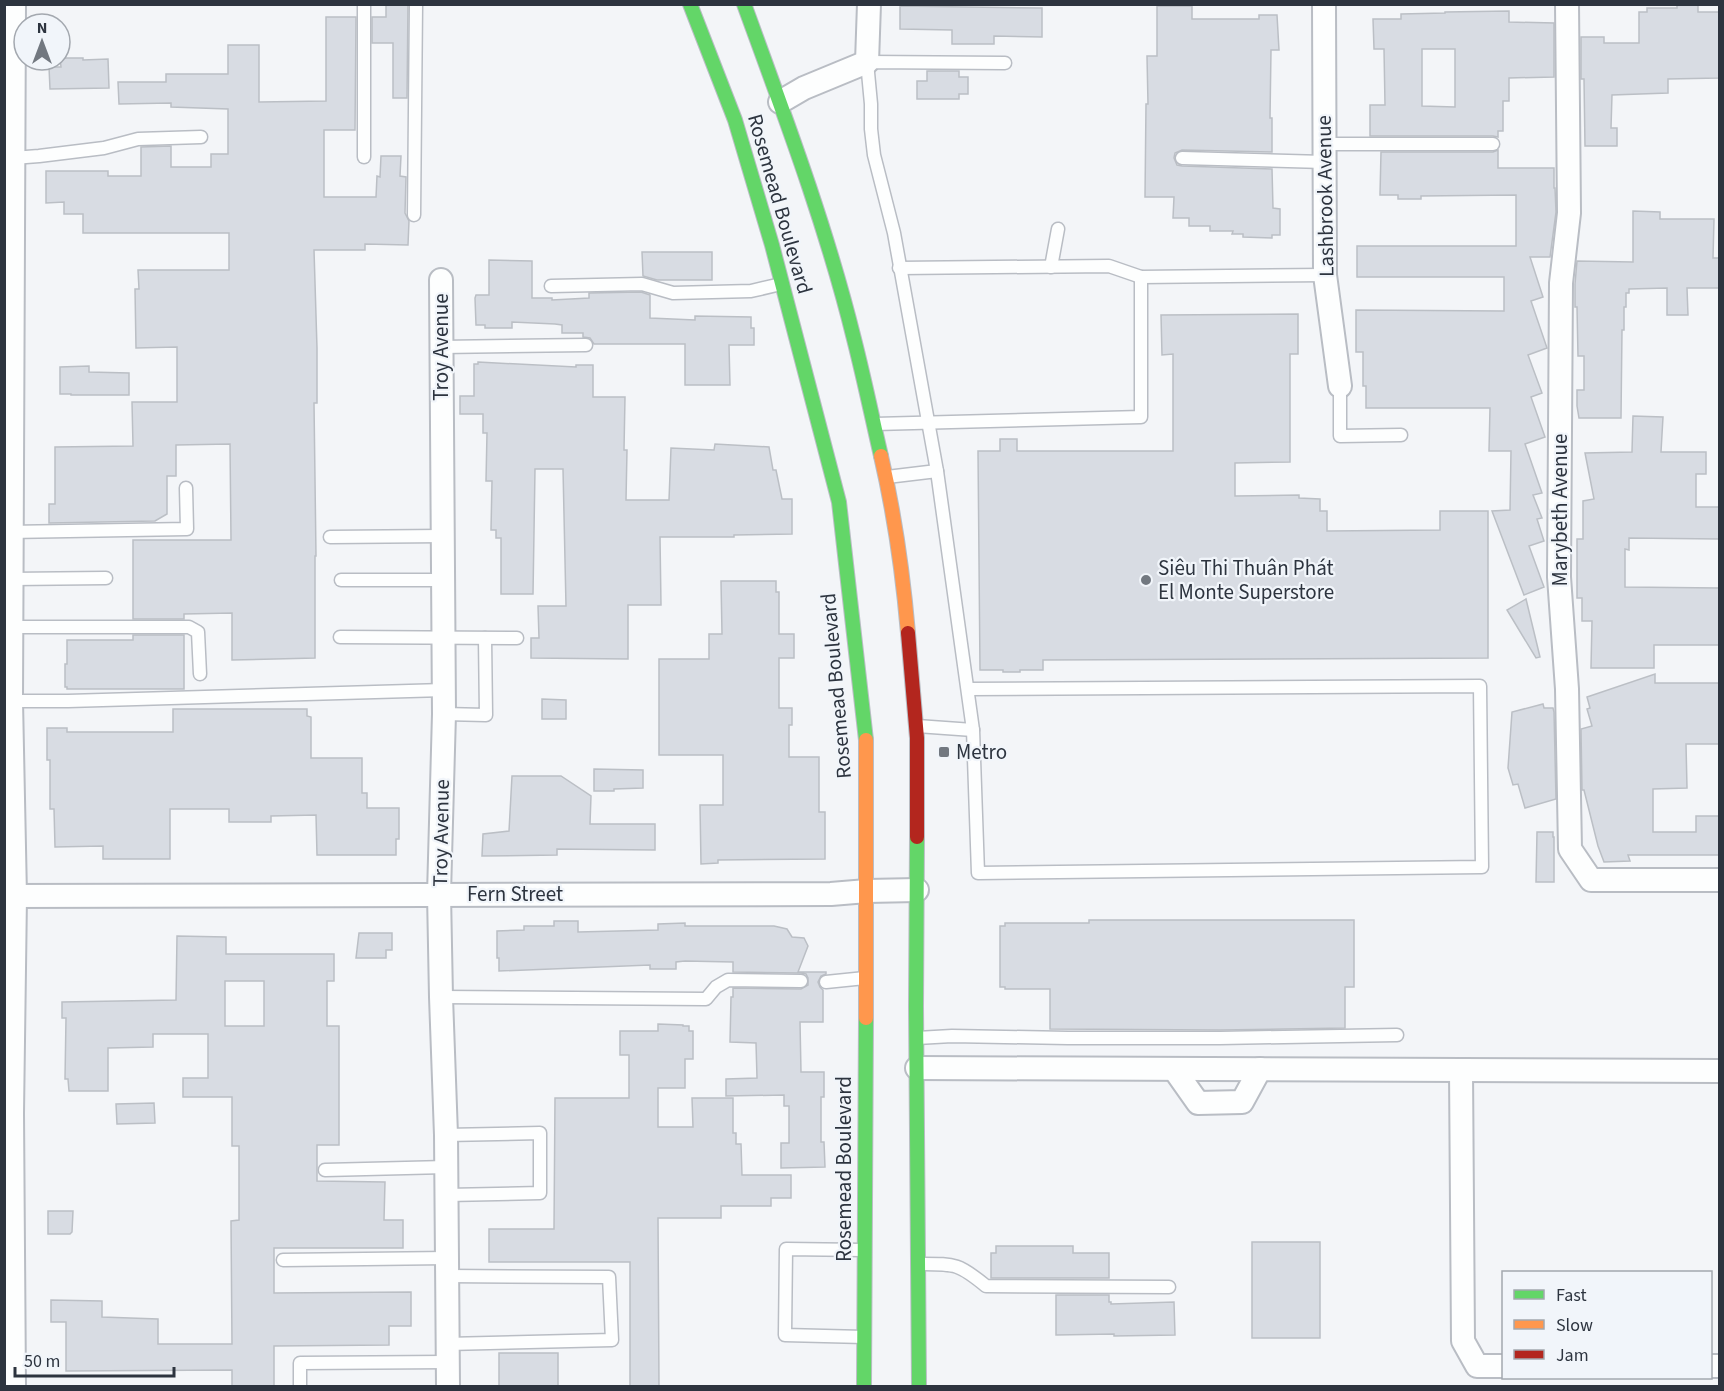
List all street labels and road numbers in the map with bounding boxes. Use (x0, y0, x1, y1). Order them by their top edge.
street label: Rosemead Boulevard (740, 110, 820, 298)
street label: Lashbrook Avenue (1309, 115, 1341, 277)
street label: Troy Avenue (426, 293, 456, 401)
street label: Marybeth Avenue (1545, 434, 1575, 586)
street label: Rosemead Boulevard (813, 592, 859, 780)
street label: Troy Avenue (425, 779, 457, 887)
street label: Fern Street (467, 879, 563, 909)
street label: Rosemead Boulevard (829, 1076, 859, 1262)

